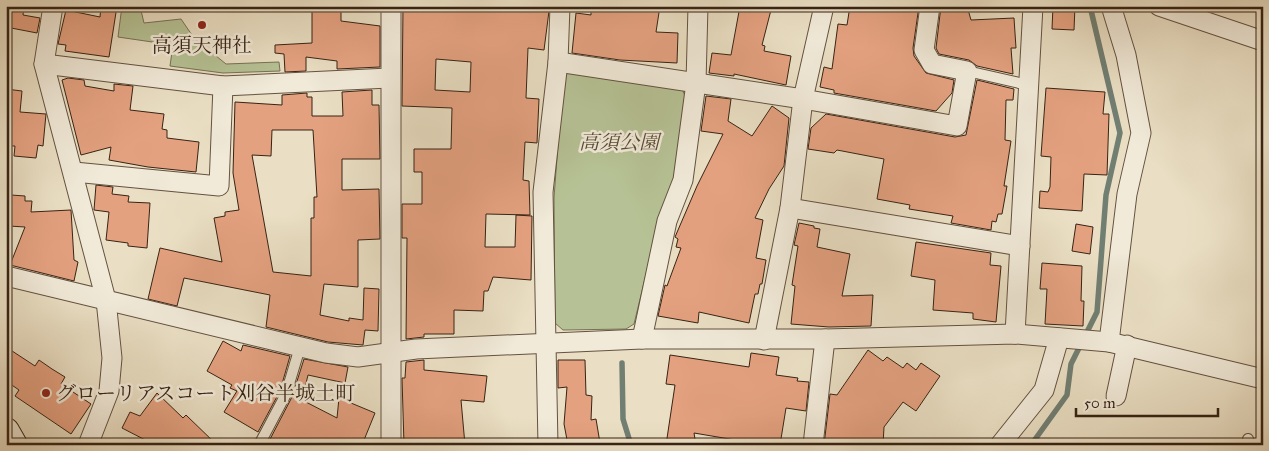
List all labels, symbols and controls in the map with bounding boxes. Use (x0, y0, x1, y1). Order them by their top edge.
marker: 高須天神社 (196, 19, 208, 31)
place label: 高須天神社 (152, 33, 252, 57)
park label: 高須公園 (579, 130, 662, 154)
place label: グローリアスコート刈谷半城土町 (56, 381, 355, 405)
scale bar (1076, 386, 1219, 418)
marker: グローリアスコート刈谷半城土町 (40, 387, 52, 399)
text: 50 m (1084, 394, 1116, 412)

